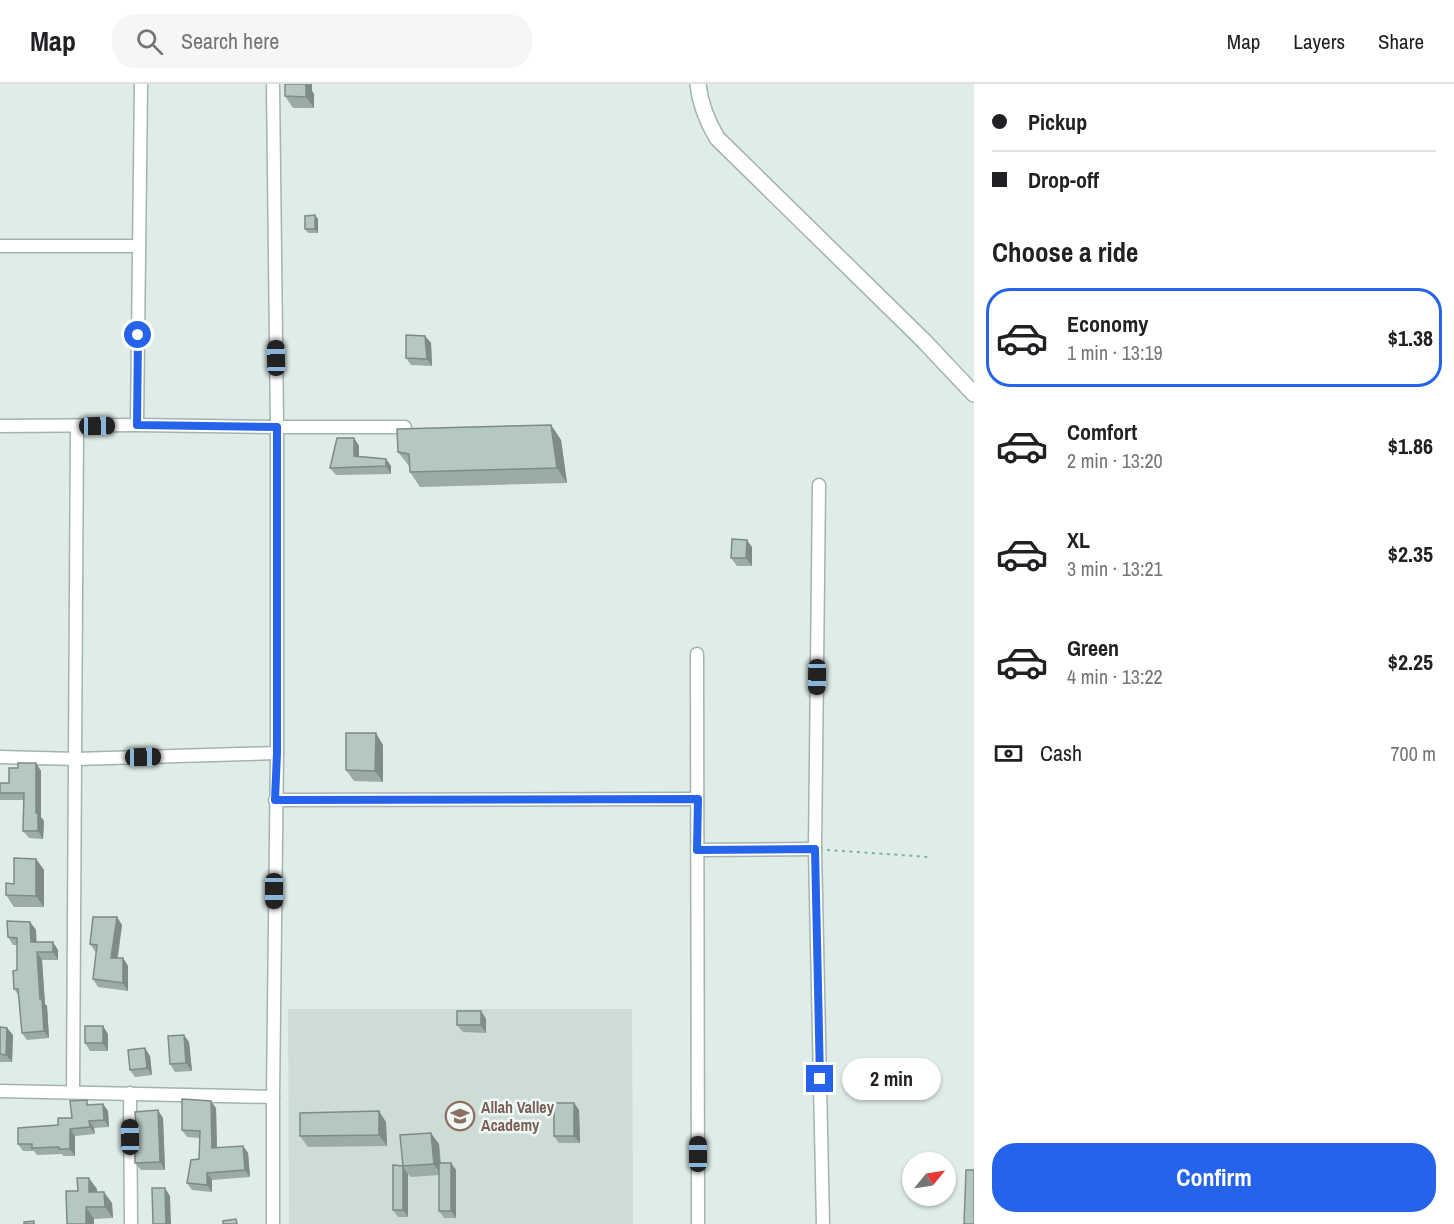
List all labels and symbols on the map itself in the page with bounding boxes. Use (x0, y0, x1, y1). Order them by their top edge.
route start (124, 321, 151, 348)
car (267, 340, 285, 376)
car (79, 417, 115, 435)
car (808, 659, 826, 695)
car (125, 748, 161, 766)
car (265, 873, 283, 909)
callout: 2 min (841, 1058, 940, 1100)
route end (806, 1065, 833, 1092)
place label: Allah Valley Academy (481, 1096, 555, 1136)
school or university icon: Allah Valley Academy (444, 1100, 476, 1132)
car (121, 1119, 139, 1155)
car (689, 1136, 707, 1172)
north arrow (902, 1152, 956, 1206)

